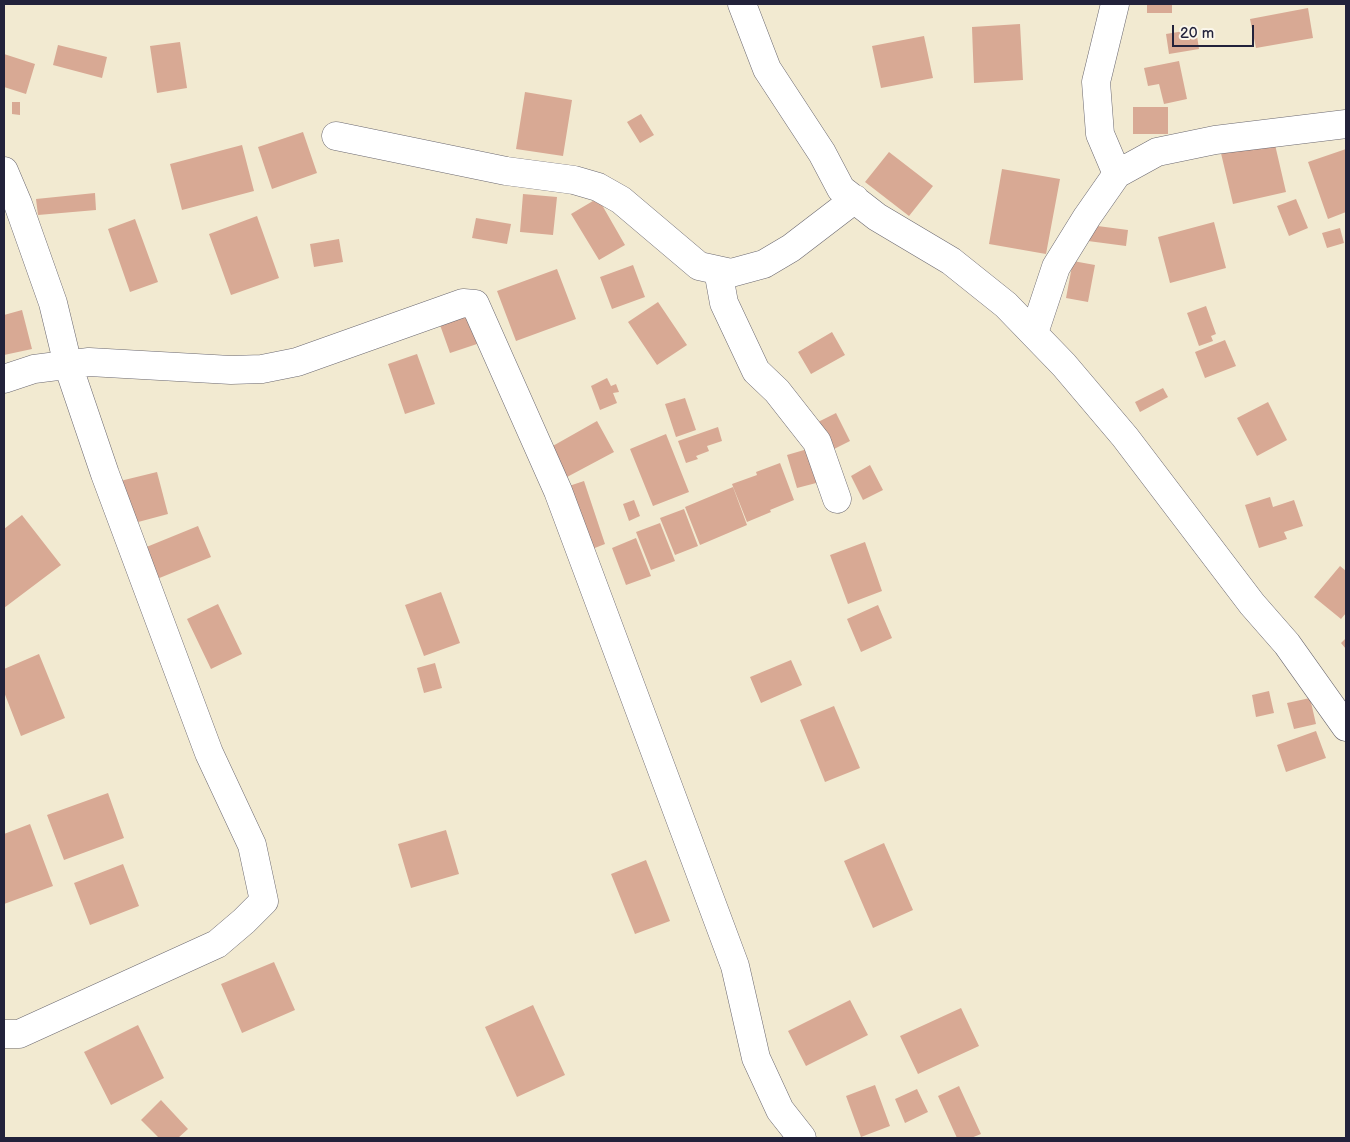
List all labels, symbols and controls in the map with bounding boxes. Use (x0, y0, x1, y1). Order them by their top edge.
scale bar (1175, 15, 1258, 47)
text: 20 m (1180, 24, 1214, 43)

